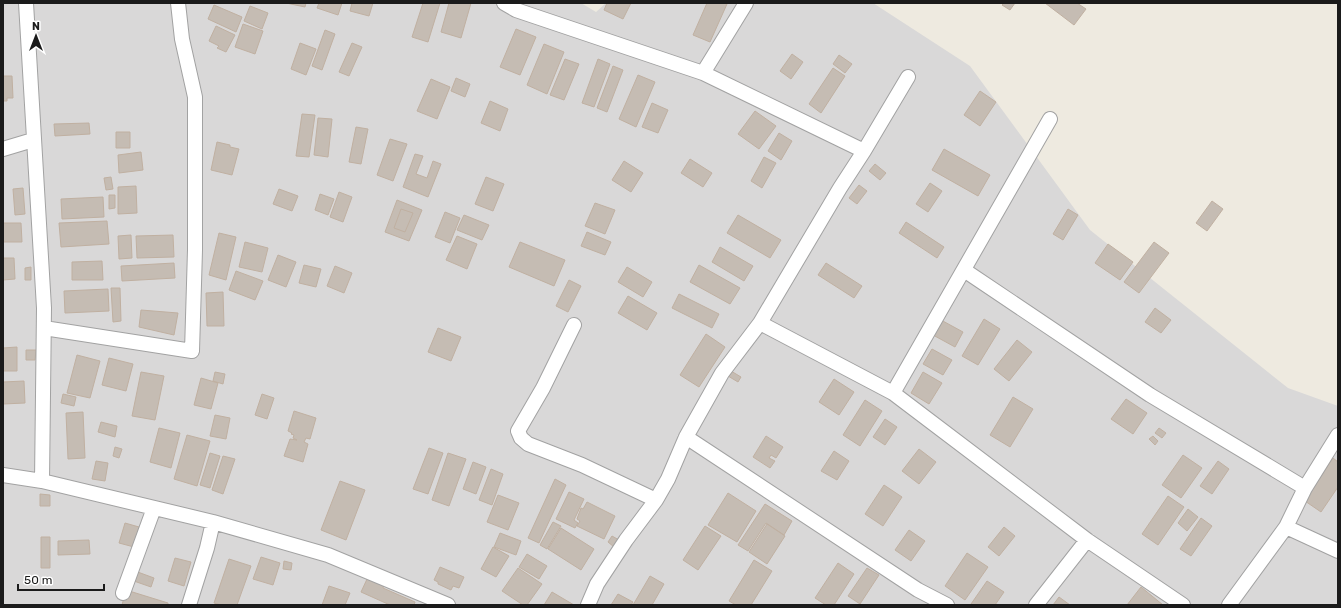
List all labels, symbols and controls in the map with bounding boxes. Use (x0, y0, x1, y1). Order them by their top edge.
north arrow (16, 16, 56, 56)
text: N (32, 20, 40, 33)
scale bar (18, 566, 104, 592)
text: 50 m (24, 573, 52, 587)

